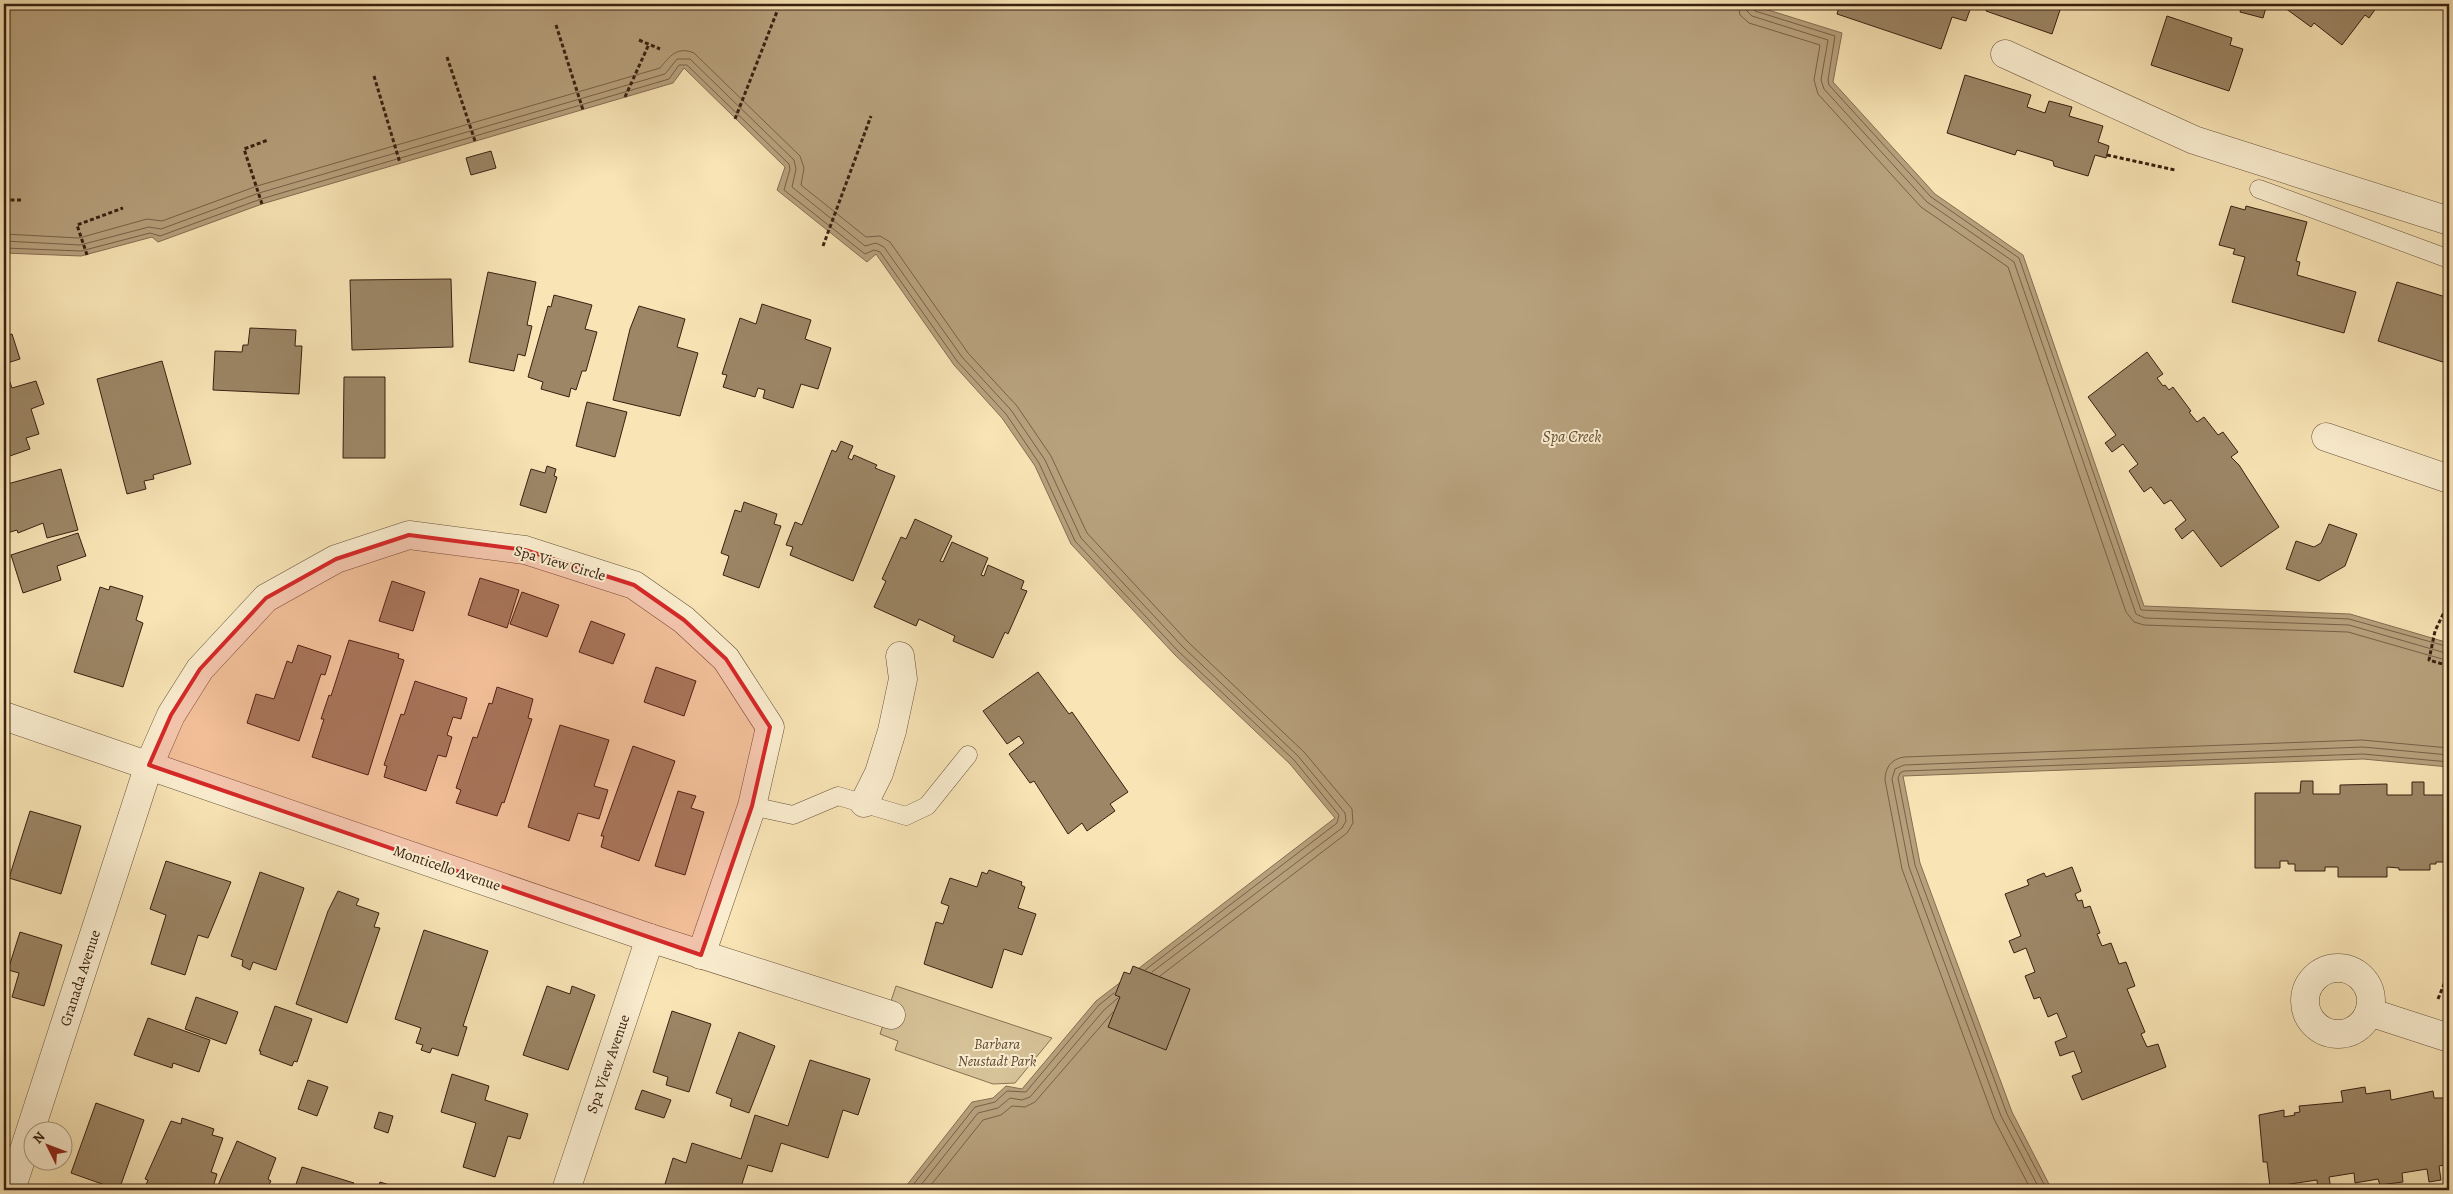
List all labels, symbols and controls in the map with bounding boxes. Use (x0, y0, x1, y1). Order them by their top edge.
water label: Spa Creek (1543, 426, 1601, 448)
street label: Spa View Circle (512, 540, 608, 586)
street label: Monticello Avenue (391, 840, 504, 896)
street label: Granada Avenue (55, 927, 105, 1029)
street label: Spa View Avenue (582, 1012, 634, 1116)
park label: Barbara Neustadt Park (958, 1034, 1037, 1071)
north arrow (22, 1122, 72, 1172)
text: N (28, 1127, 49, 1148)

